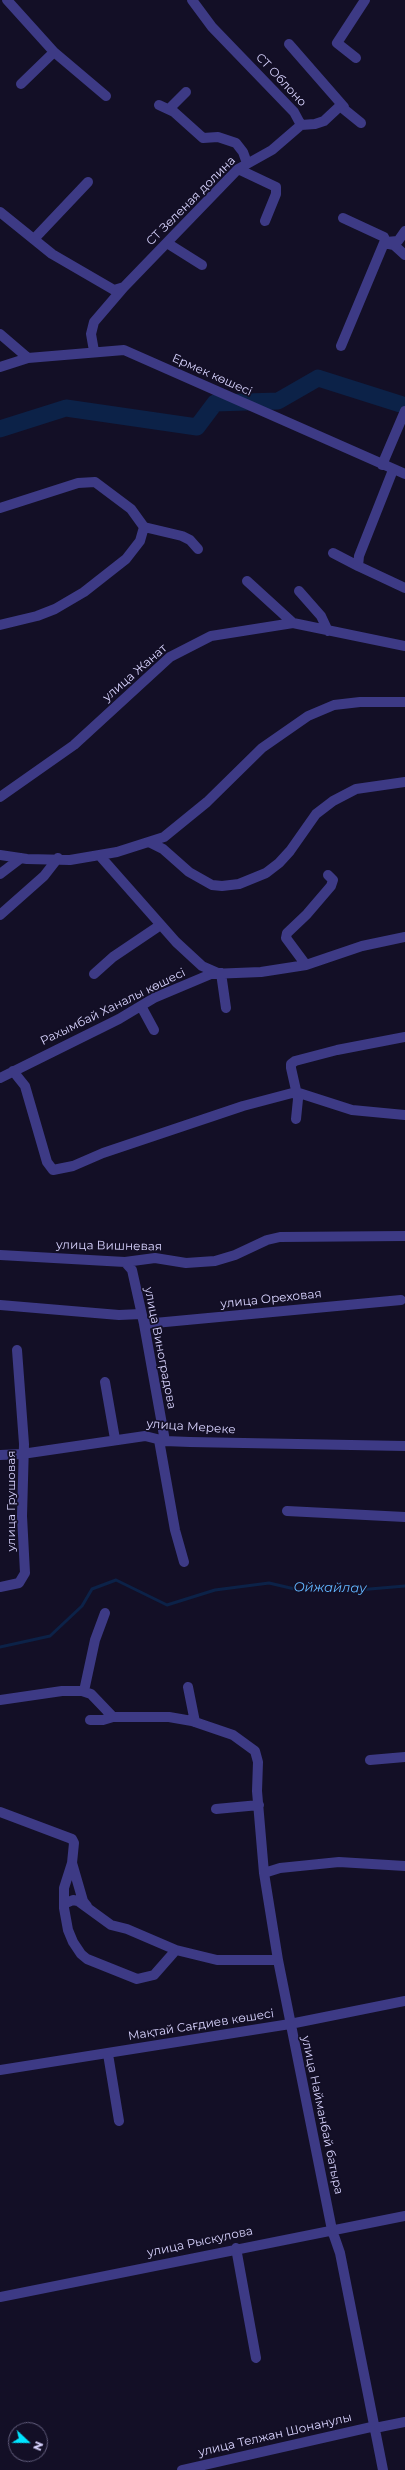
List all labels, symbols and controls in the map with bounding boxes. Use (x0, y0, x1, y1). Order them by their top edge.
street label: СТ Облоно (253, 50, 309, 110)
street label: СТ Зеленая долина (143, 153, 239, 249)
street label: Ермек көшесі (170, 351, 254, 399)
street label: улица Жанат (100, 641, 170, 705)
street label: Рахымбай Ханалы көшесі (38, 966, 188, 1048)
street label: улица Вишневая (56, 1238, 162, 1254)
street label: улица Виноградова (141, 1286, 179, 1410)
street label: улица Ореховая (220, 1287, 322, 1311)
street label: улица Мереке (146, 1417, 236, 1437)
street label: улица Грушовая (4, 1450, 18, 1552)
water label: Ойжайлау (293, 1580, 367, 1596)
street label: Мақтай Сағдиев көшесі (127, 2006, 275, 2044)
street label: улица Найманбай батыра (298, 2034, 346, 2196)
street label: улица Рыскулова (146, 2224, 254, 2260)
street label: улица Телжан Шонанулы (197, 2410, 353, 2460)
north arrow (8, 2422, 48, 2462)
text: N (30, 2439, 46, 2453)

